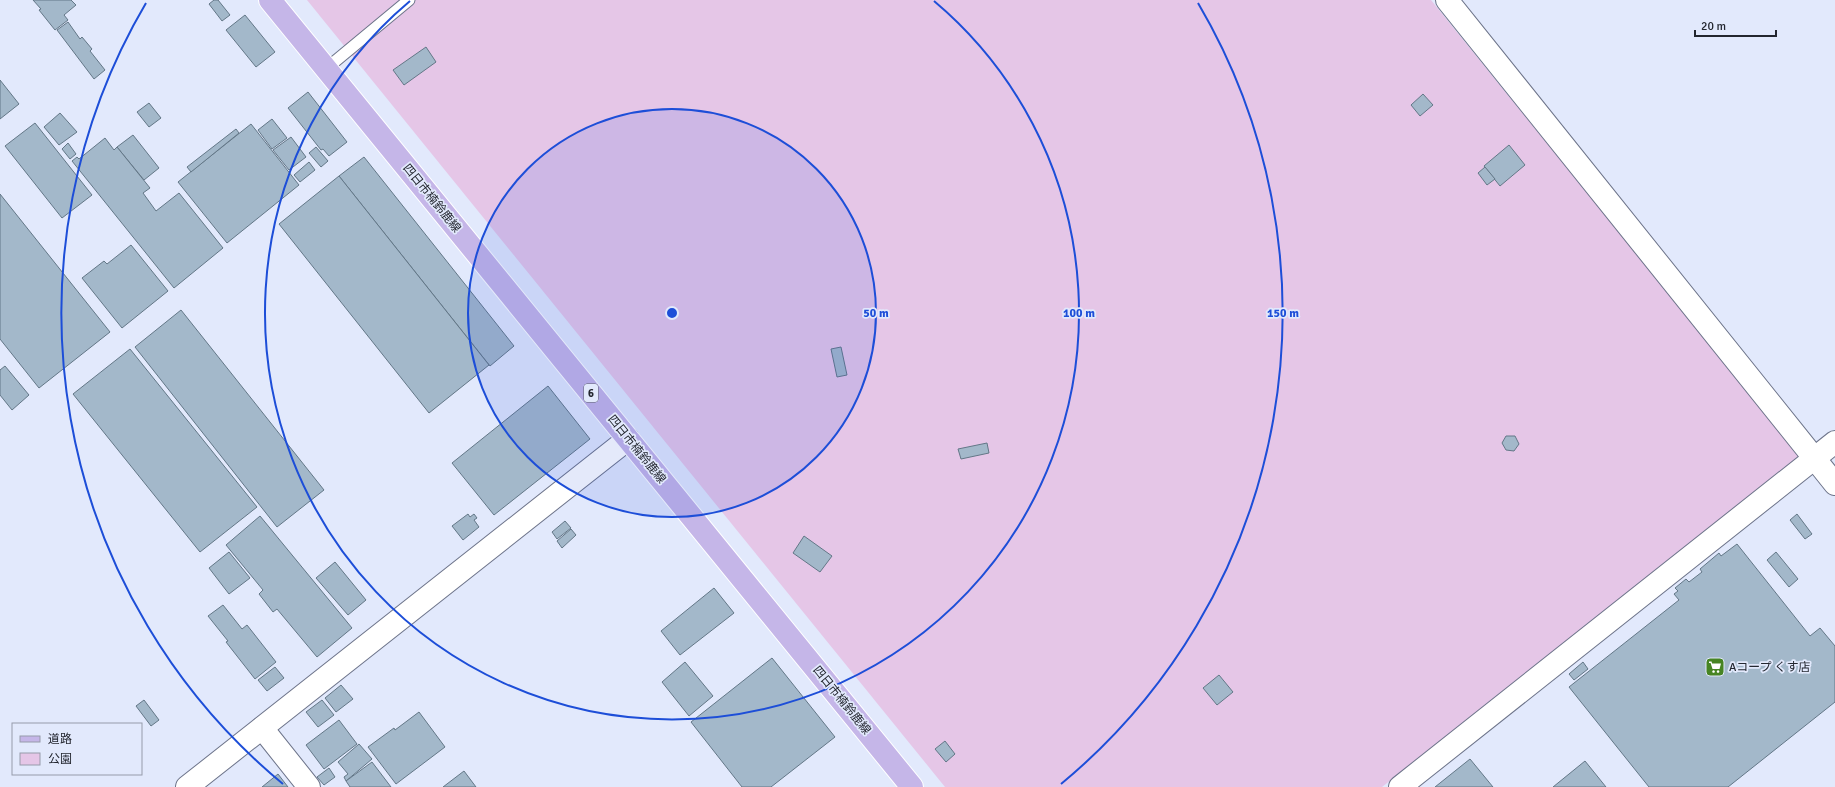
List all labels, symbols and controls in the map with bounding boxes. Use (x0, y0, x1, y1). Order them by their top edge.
scale bar (1695, 12, 1776, 38)
text: 20 m (1701, 19, 1726, 34)
street label: 四日市楠鈴鹿線 (399, 161, 464, 236)
centre of rings (665, 306, 679, 320)
text: 50 m (863, 306, 889, 321)
text: 100 m (1063, 306, 1095, 321)
text: 150 m (1267, 306, 1299, 321)
road number: 6 (584, 384, 598, 402)
street label: 四日市楠鈴鹿線 (604, 412, 669, 487)
supermarket icon: Aコープ くす店 (1704, 656, 1726, 678)
place label: Aコープ くす店 (1729, 660, 1810, 675)
street label: 四日市楠鈴鹿線 (809, 663, 874, 738)
legend (12, 723, 142, 775)
text: 道路 (48, 732, 72, 747)
text: 公園 (48, 752, 72, 767)

